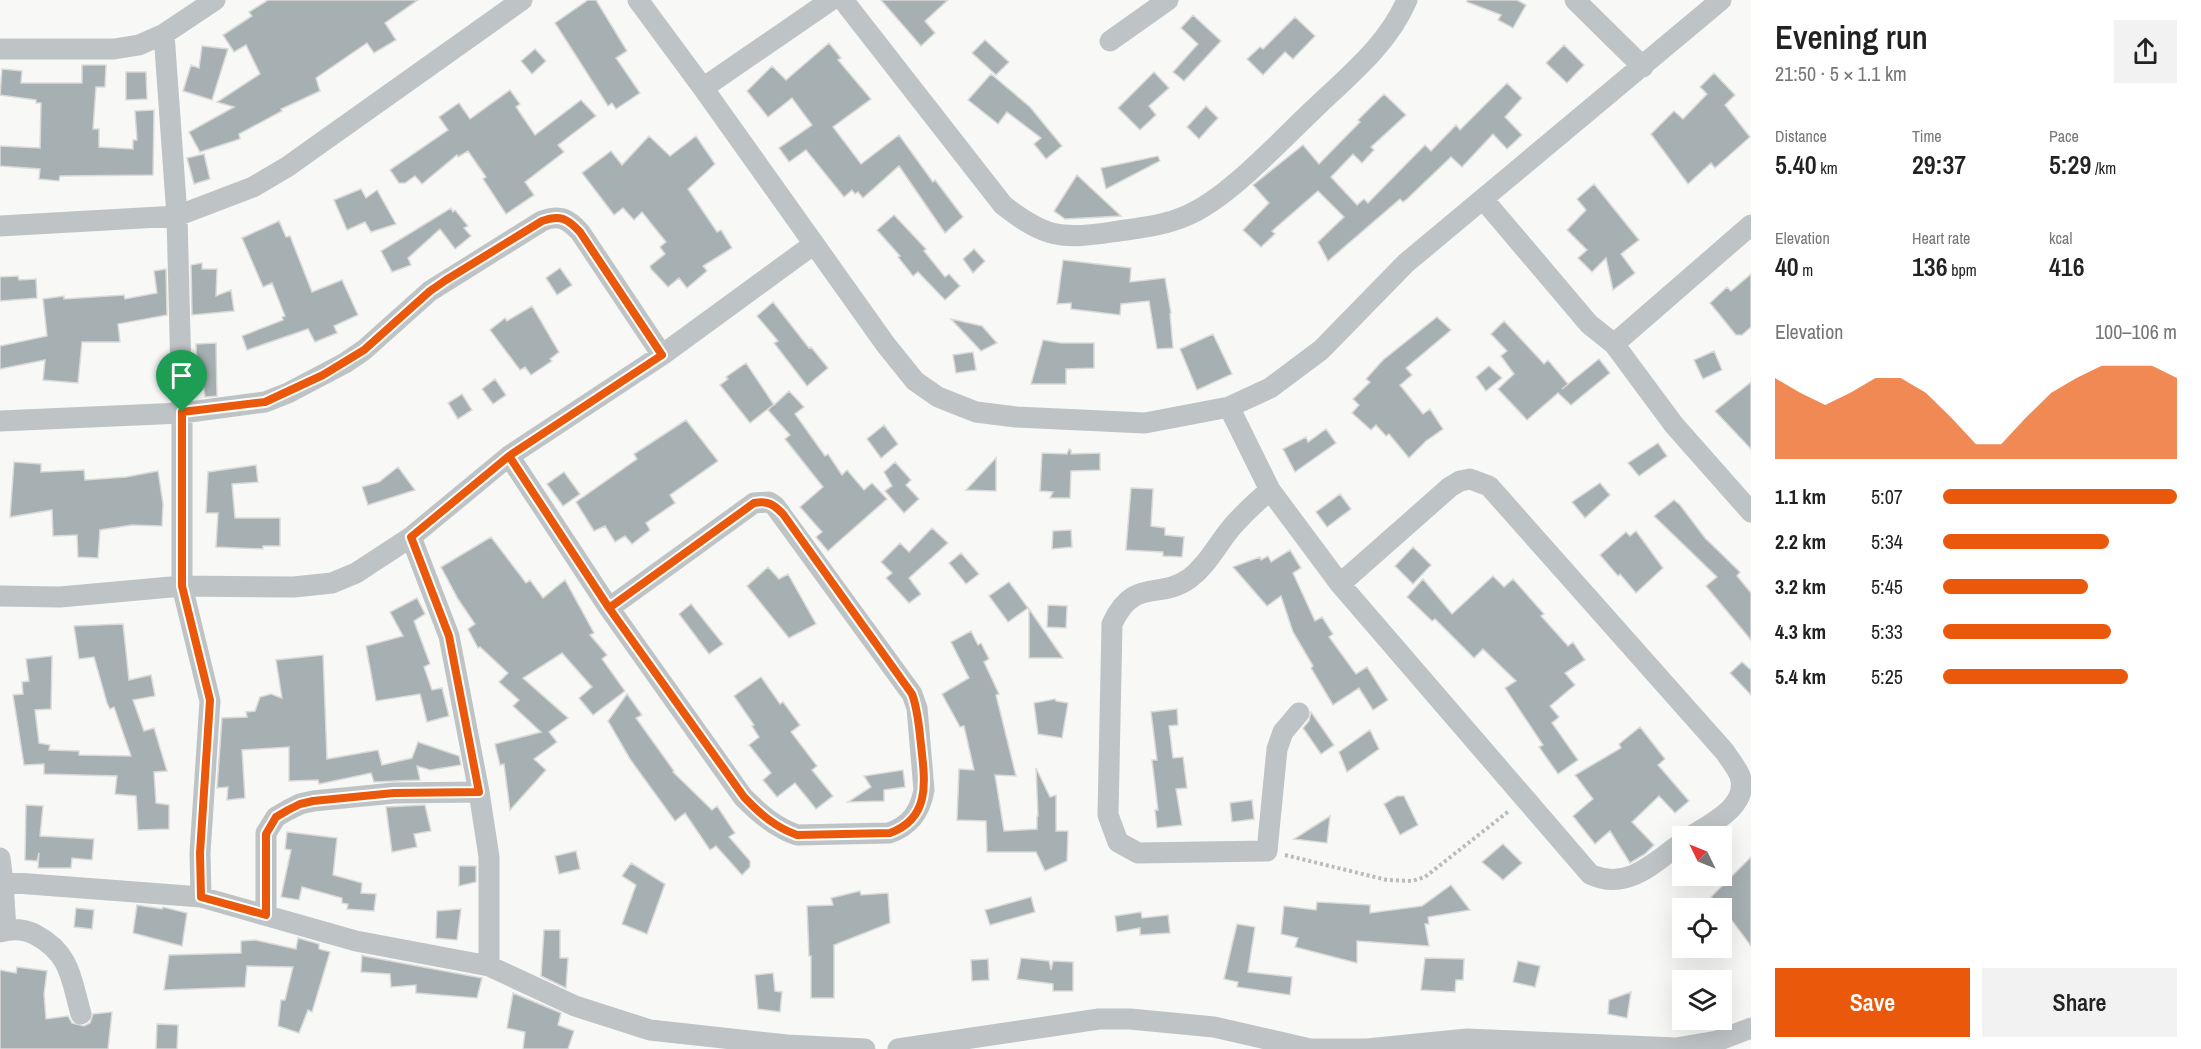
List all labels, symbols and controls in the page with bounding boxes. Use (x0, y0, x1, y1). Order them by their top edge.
text: Evening run (1775, 15, 1928, 59)
button: share (2114, 20, 2177, 83)
text: 21:50 · 5 × 1.1 km (1775, 60, 1907, 87)
text: Distance (1775, 125, 1827, 147)
text: Time (1912, 125, 1942, 147)
text: Pace (2049, 125, 2079, 147)
text: 5.40 (1775, 147, 1817, 182)
text: 29:37 (1912, 147, 1966, 182)
text: 5:29 (2049, 147, 2091, 182)
text: km (1817, 157, 1838, 179)
text: /km (2091, 157, 2116, 179)
text: Elevation (1775, 227, 1830, 249)
text: Heart rate (1912, 227, 1970, 249)
text: kcal (2049, 227, 2072, 249)
text: 40 (1775, 249, 1799, 284)
text: 136 (1912, 249, 1948, 284)
text: 416 (2049, 249, 2085, 284)
text: m (1799, 259, 1813, 281)
text: bpm (1948, 259, 1977, 281)
text: Elevation (1775, 318, 1843, 345)
text: 100–106 m (2095, 318, 2177, 345)
pin (156, 350, 207, 412)
icon: arrive (165, 359, 198, 392)
text: 1.1 km (1775, 483, 1826, 510)
text: 5:07 (1871, 483, 1903, 510)
text: 2.2 km (1775, 528, 1826, 555)
text: 5:34 (1871, 528, 1903, 555)
text: 3.2 km (1775, 573, 1826, 600)
text: 5:45 (1871, 573, 1903, 600)
text: 4.3 km (1775, 618, 1826, 645)
text: 5:33 (1871, 618, 1903, 645)
text: 5.4 km (1775, 663, 1826, 690)
text: 5:25 (1871, 663, 1903, 690)
north arrow (1672, 826, 1732, 886)
map controls (1672, 826, 1732, 1030)
button: locate (1672, 898, 1732, 958)
button: Save (1775, 968, 1970, 1037)
button: Share (1982, 968, 2177, 1037)
button: layers (1672, 970, 1732, 1030)

